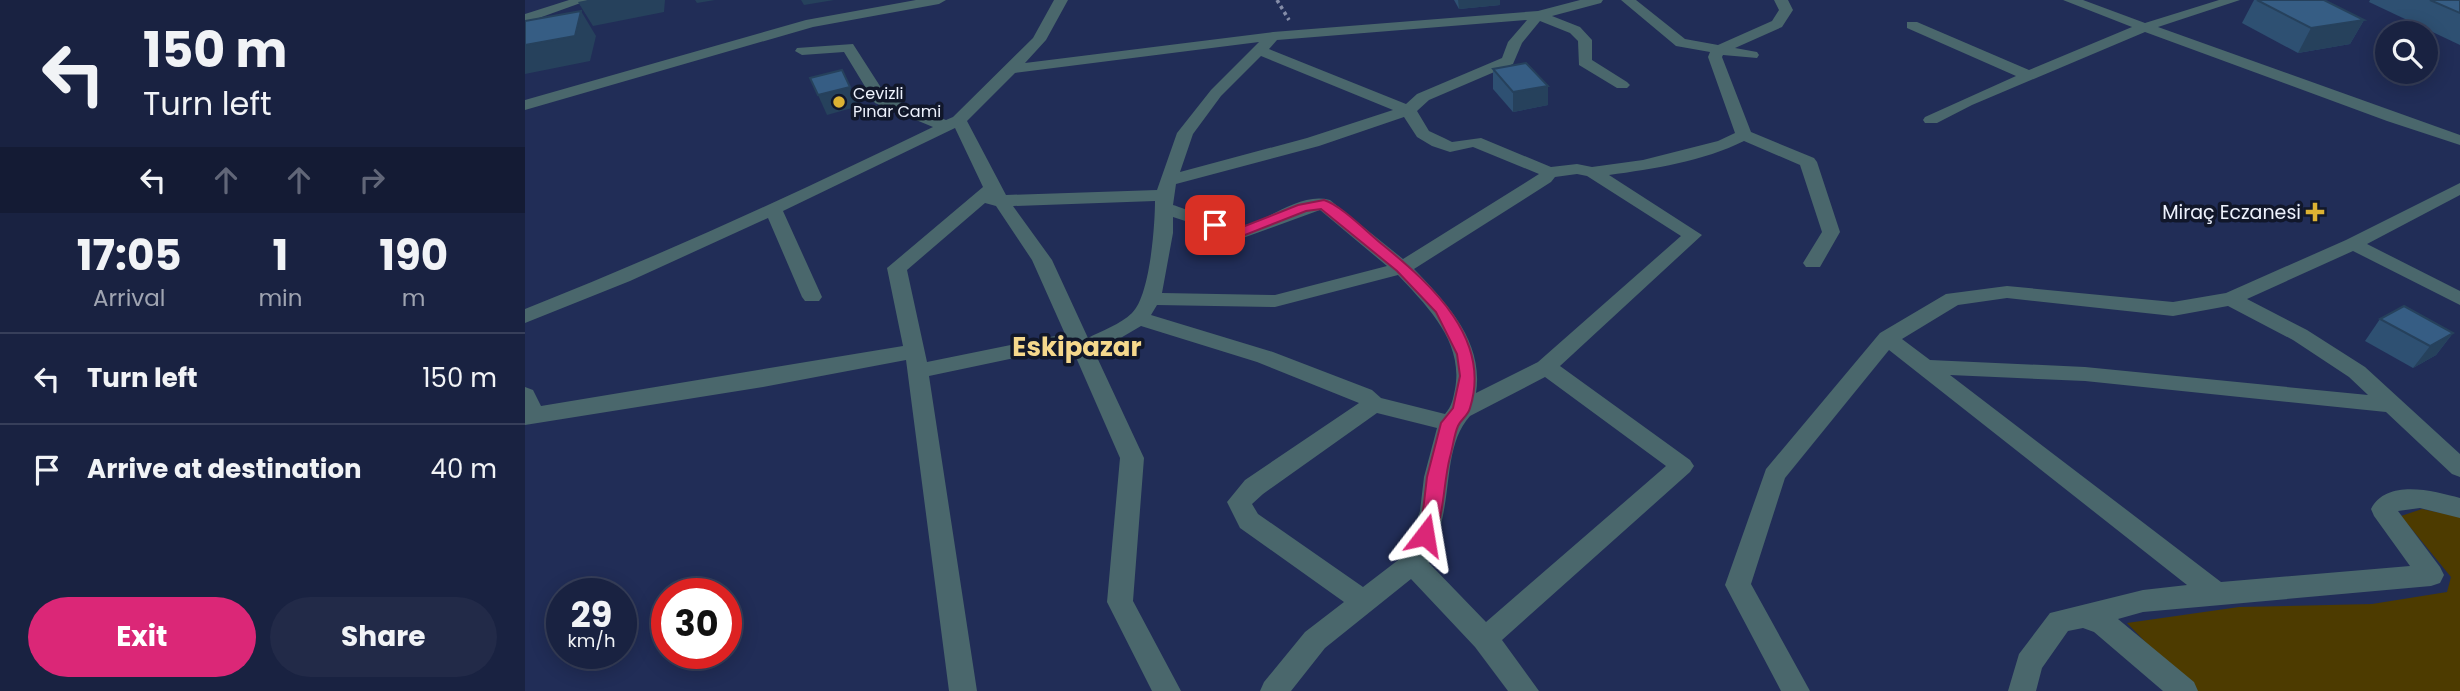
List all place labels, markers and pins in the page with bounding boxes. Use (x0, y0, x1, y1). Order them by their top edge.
place label: Cevizli Pınar Cami (853, 82, 941, 123)
marker: Cevizli Pınar Cami (831, 94, 847, 110)
pin (1185, 195, 1245, 255)
place label: Miraç Eczanesi (2162, 199, 2301, 226)
marker: Miraç Eczanesi (2307, 204, 2323, 220)

